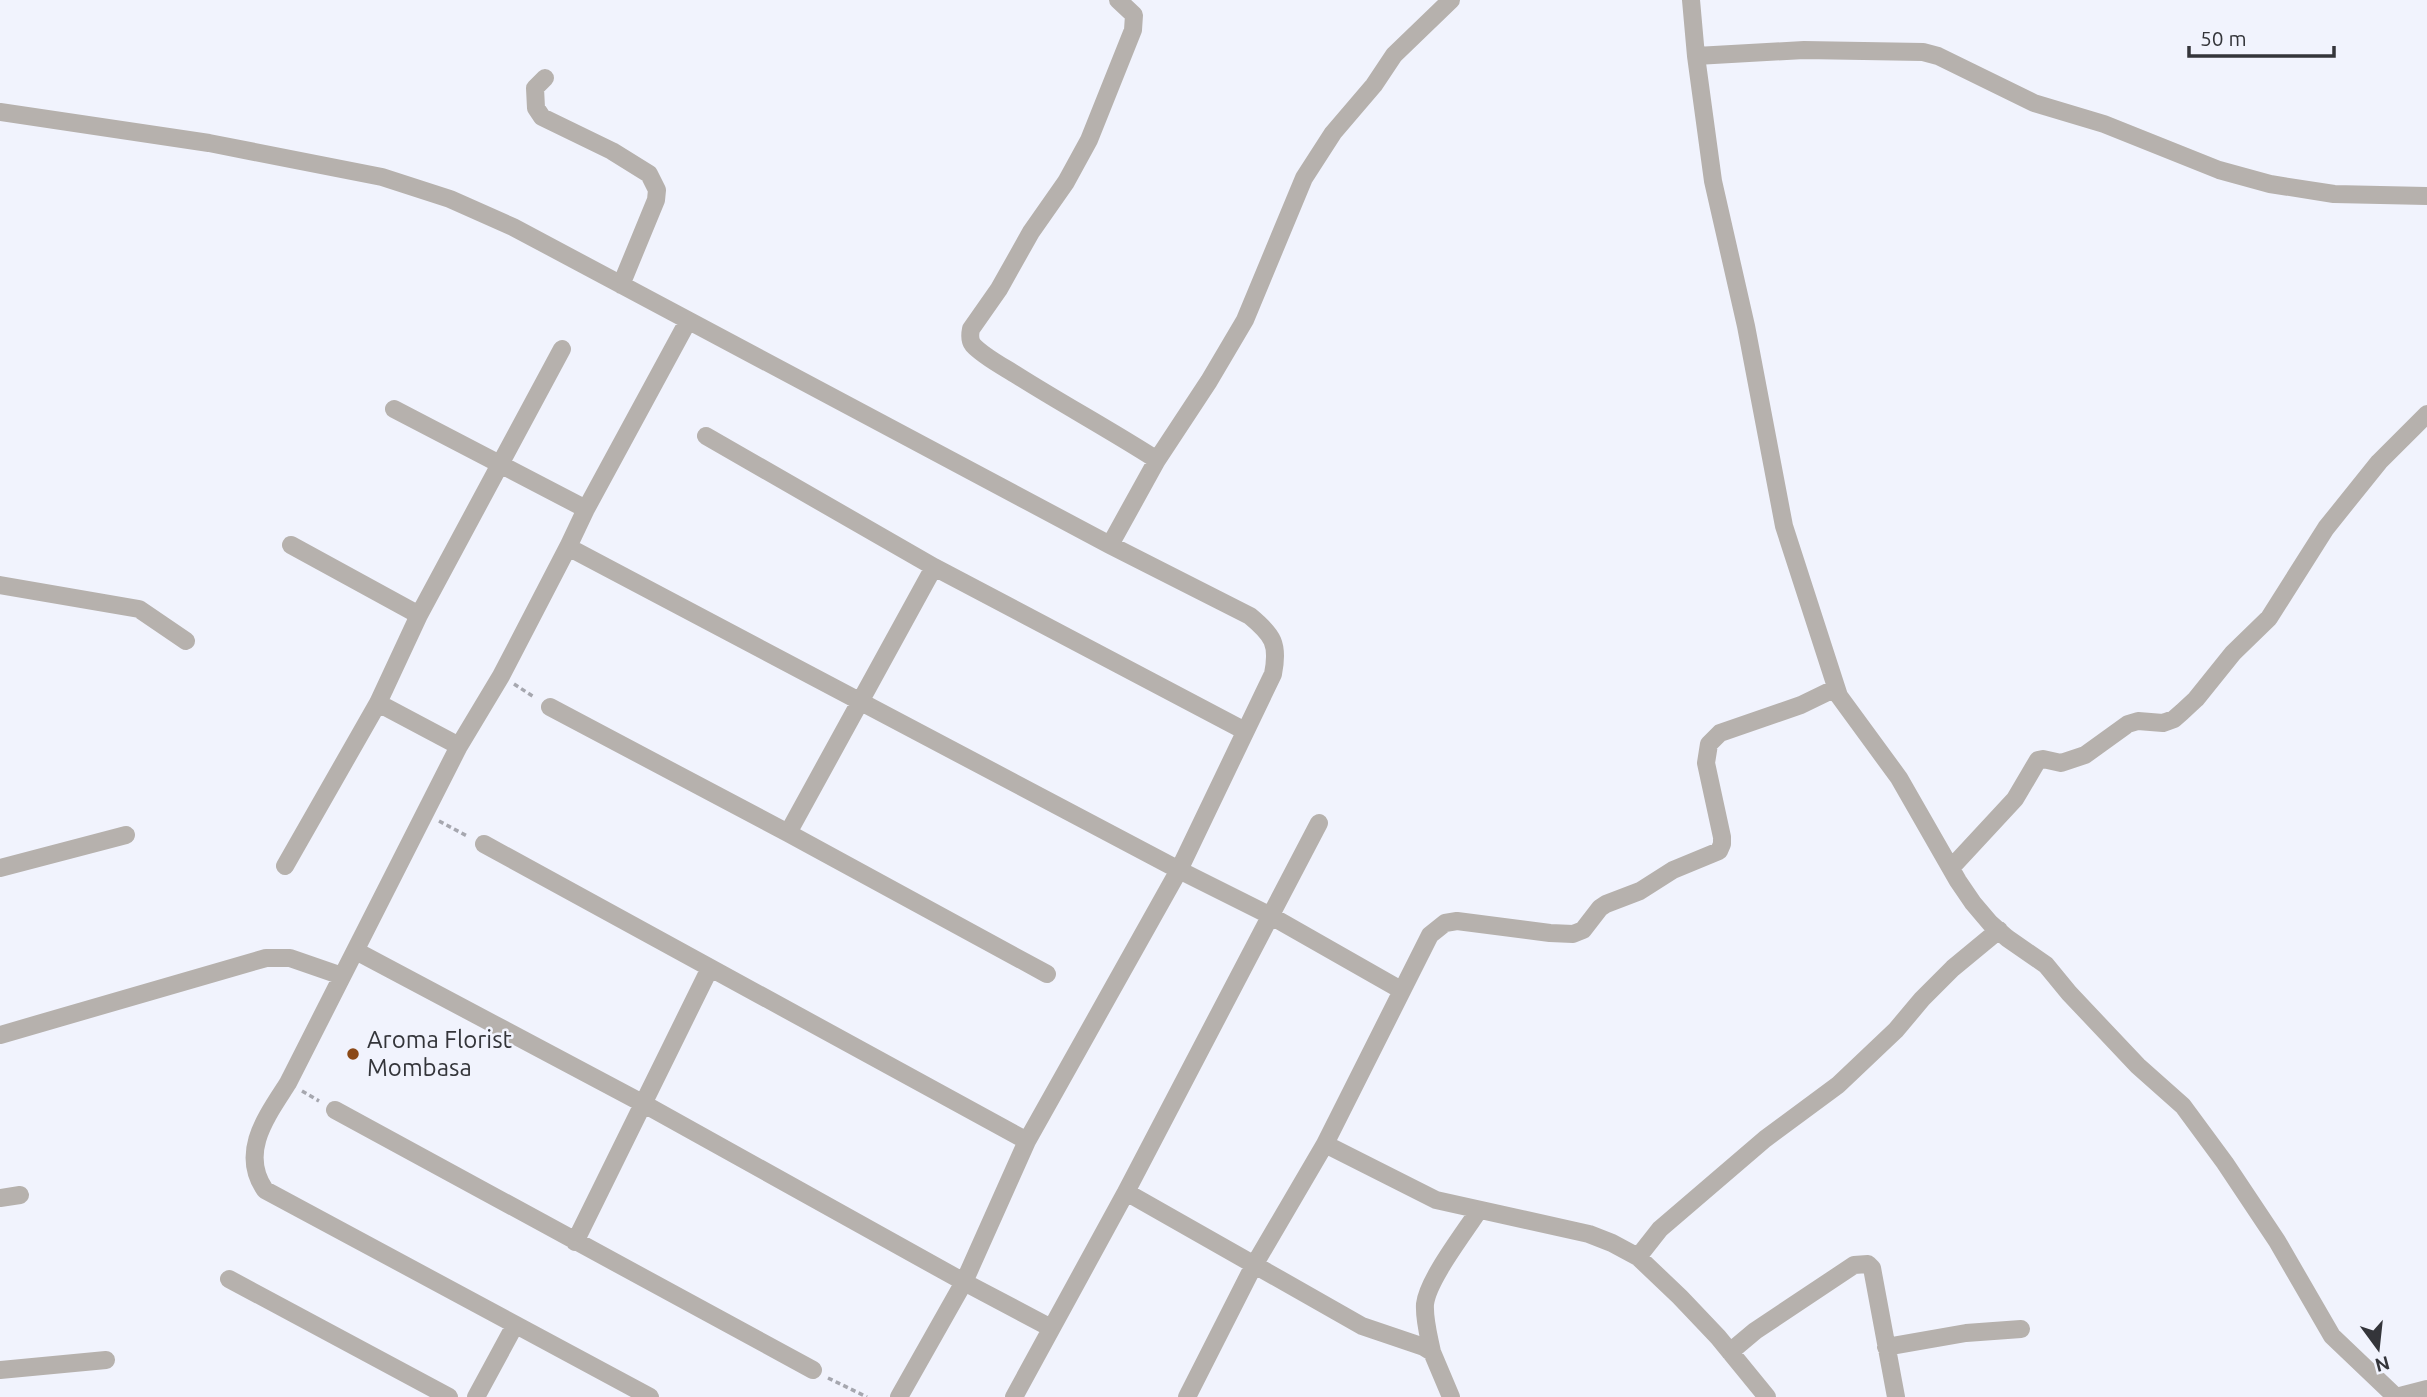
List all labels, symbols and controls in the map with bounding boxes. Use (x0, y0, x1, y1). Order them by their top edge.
scale bar (2189, 14, 2334, 58)
text: 50 m (2200, 26, 2247, 50)
place label: Aroma Florist Mombasa (367, 1026, 513, 1081)
marker: Aroma Florist Mombasa (345, 1046, 361, 1062)
north arrow (2343, 1313, 2413, 1383)
text: N (2373, 1352, 2392, 1377)

